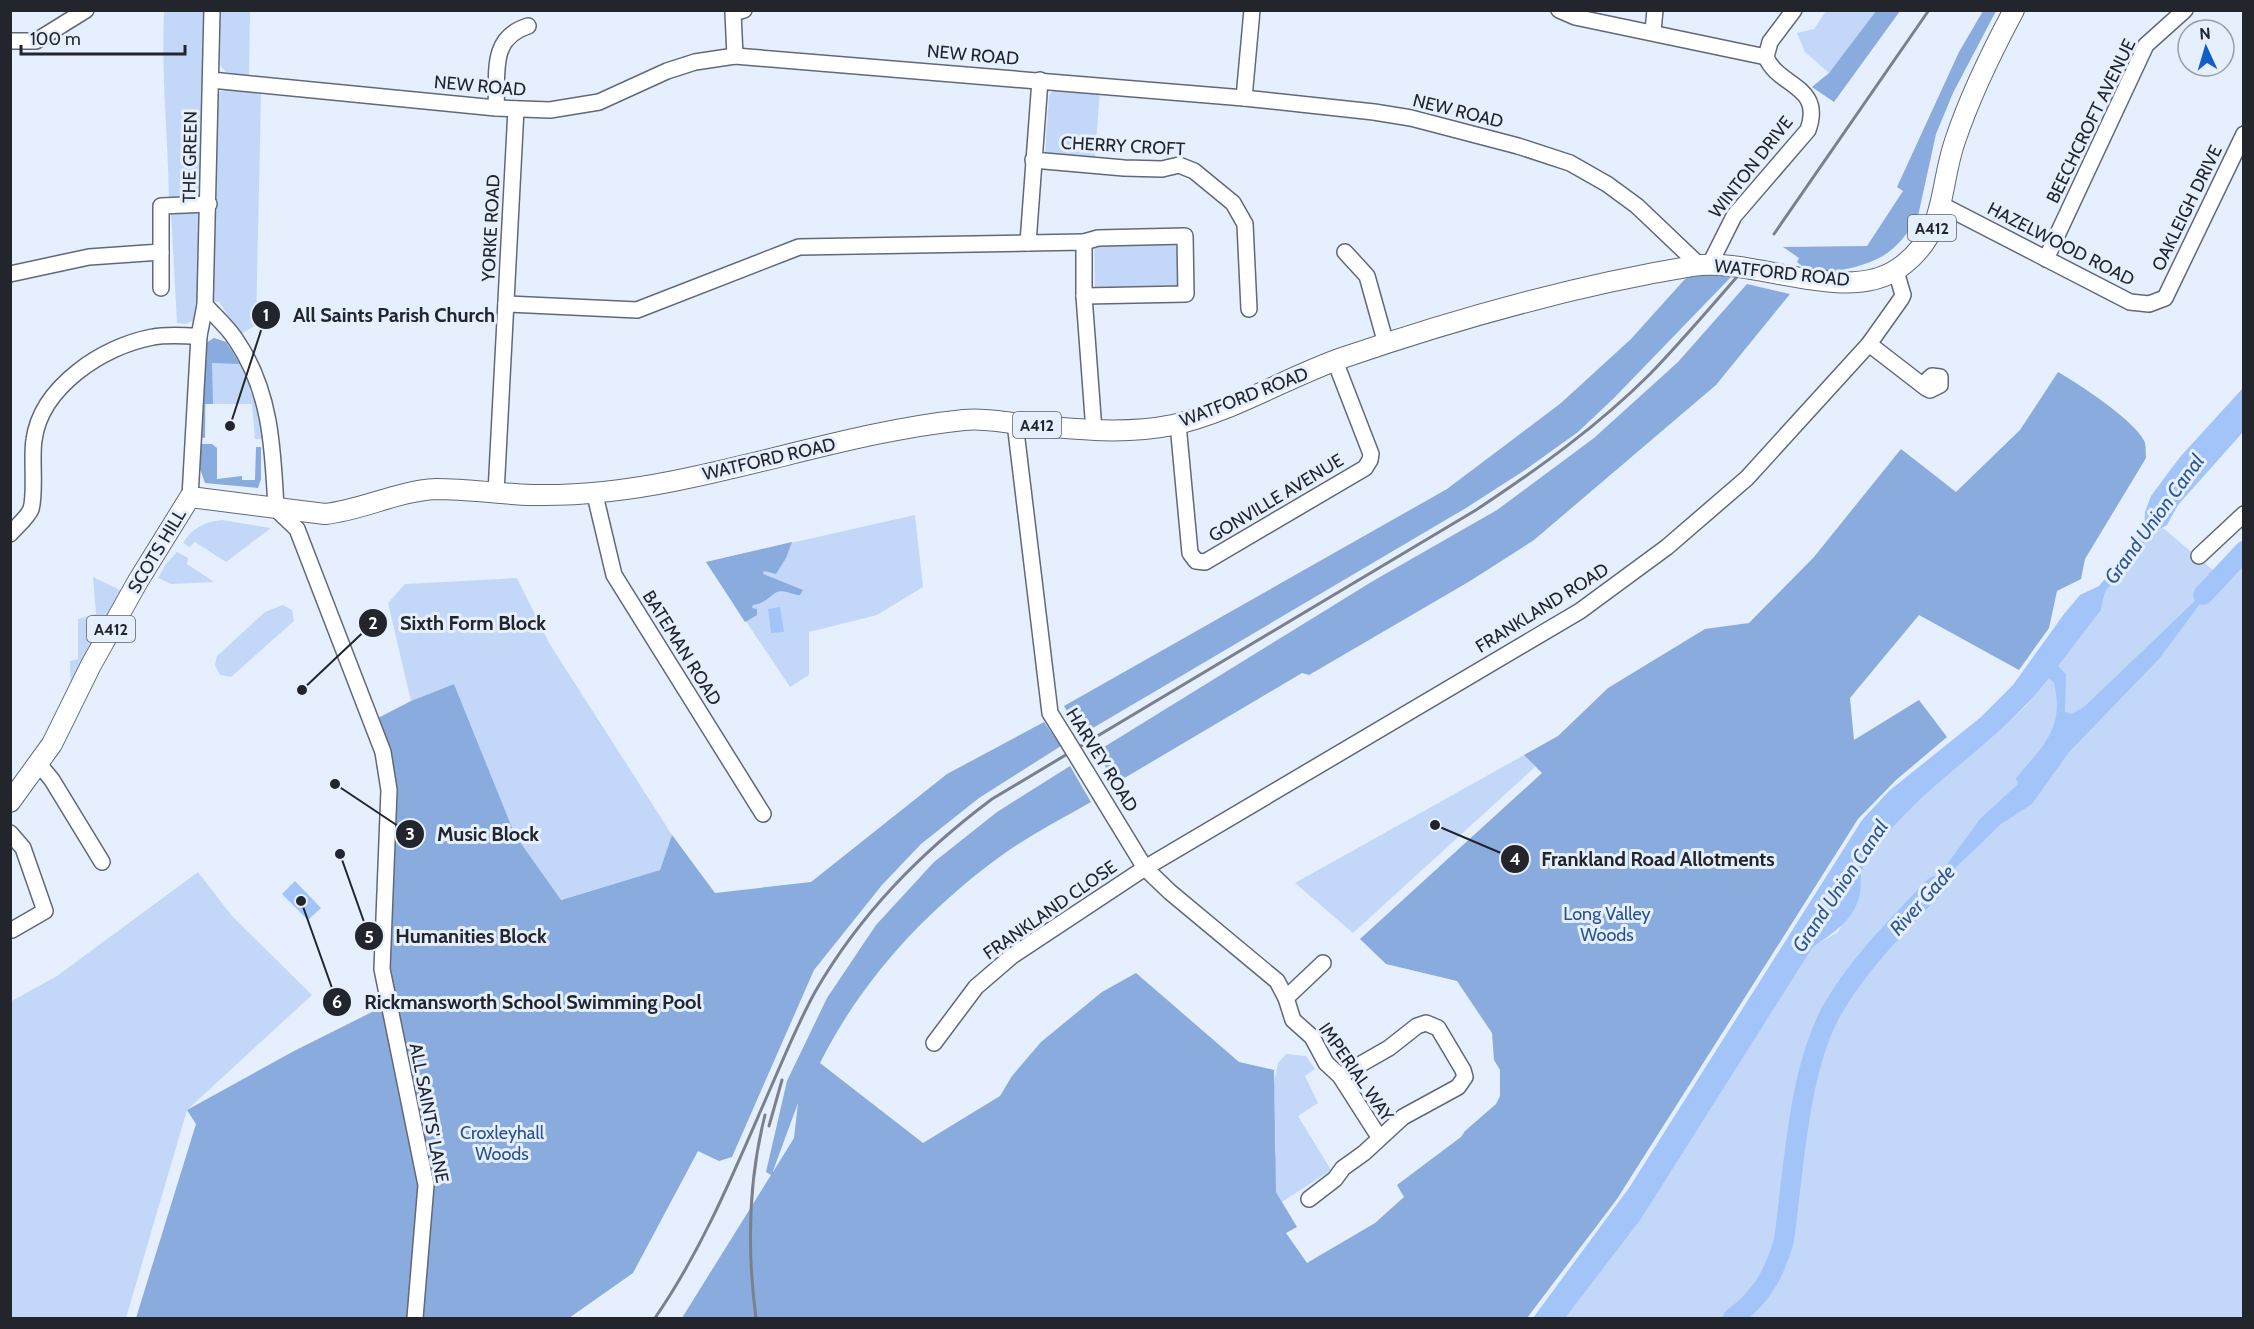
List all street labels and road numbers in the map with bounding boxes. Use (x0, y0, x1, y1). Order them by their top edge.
street label: BEECHCROFT AVENUE (2042, 35, 2140, 207)
street label: NEW ROAD (926, 40, 1020, 70)
street label: NEW ROAD (433, 71, 527, 101)
street label: NEW ROAD (1411, 89, 1505, 133)
street label: THE GREEN (178, 111, 202, 203)
street label: WINTON DRIVE (1704, 112, 1798, 222)
street label: CHERRY CROFT (1060, 132, 1186, 160)
street label: OAKLEIGH DRIVE (2147, 142, 2227, 274)
street label: YORKE ROAD (477, 174, 505, 283)
street label: HAZELWOOD ROAD (1984, 197, 2138, 291)
road number: A412 (1908, 215, 1956, 241)
street label: WATFORD ROAD (1713, 255, 1851, 291)
street label: WATFORD ROAD (1177, 362, 1311, 432)
road number: A412 (1013, 412, 1061, 438)
street label: WATFORD ROAD (700, 433, 838, 485)
street label: GONVILLE AVENUE (1205, 449, 1347, 547)
street label: SCOTS HILL (123, 505, 191, 597)
street label: FRANKLAND ROAD (1471, 558, 1613, 658)
street label: BATEMAN ROAD (638, 586, 726, 710)
road number: A412 (87, 616, 135, 642)
street label: HARVEY ROAD (1061, 704, 1143, 816)
street label: FRANKLAND CLOSE (979, 856, 1121, 964)
street label: IMPERIAL WAY (1314, 1018, 1399, 1126)
street label: ALL SAINTS' LANE (405, 1041, 453, 1185)

